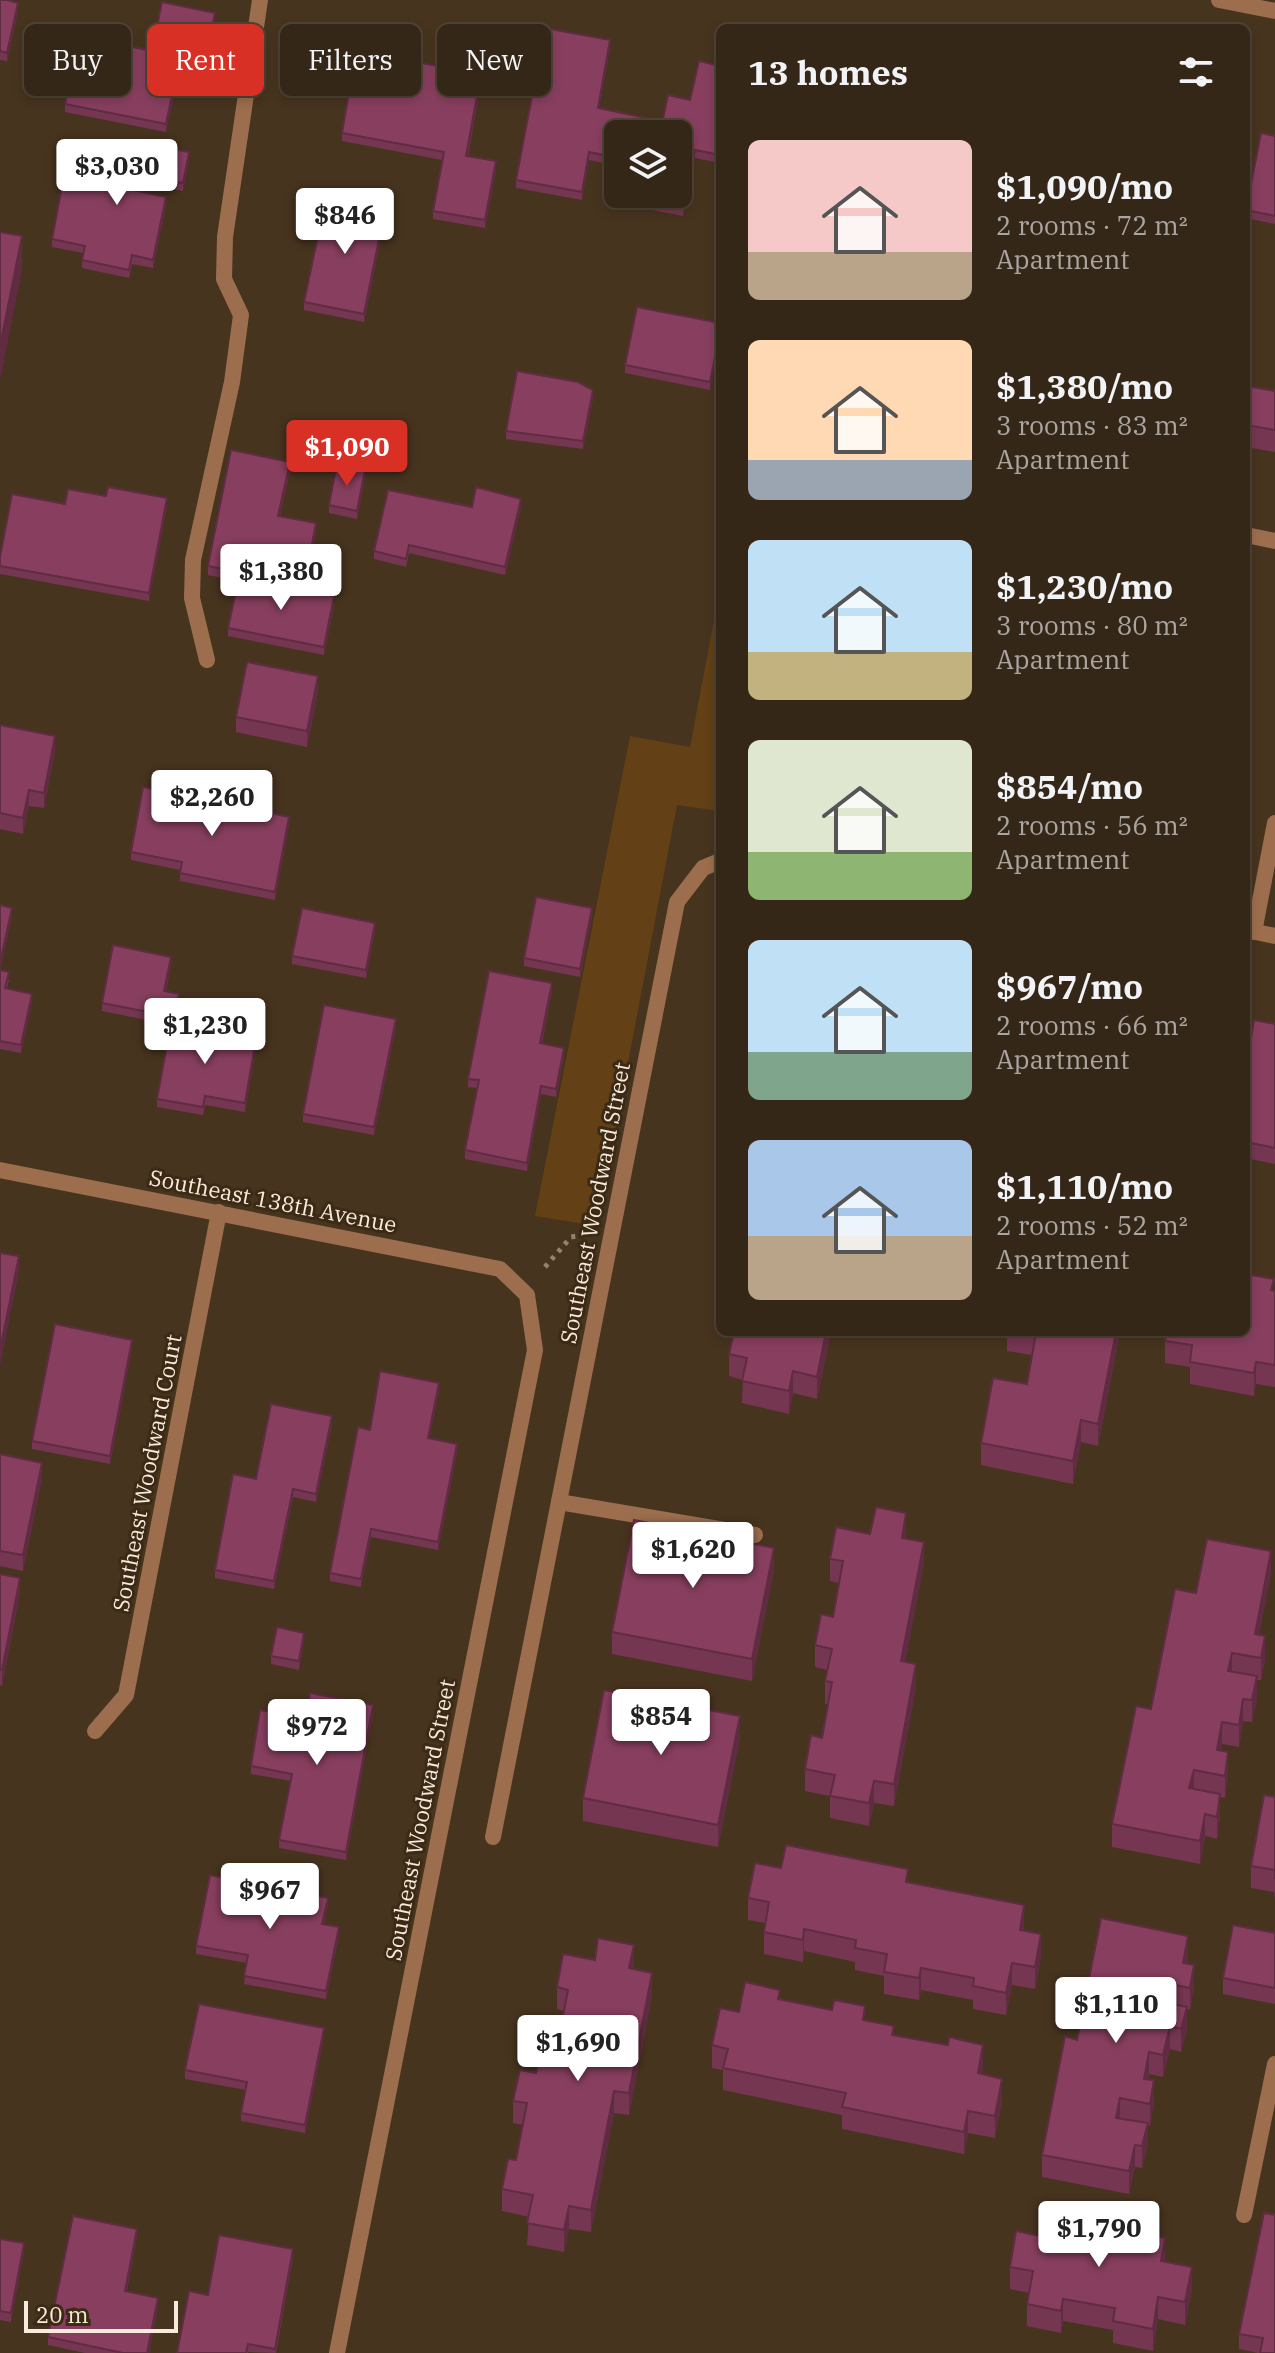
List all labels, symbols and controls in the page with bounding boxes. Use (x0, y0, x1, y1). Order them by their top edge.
chip: Buy (24, 24, 131, 96)
chip: Rent (147, 24, 264, 96)
chip: Filters (280, 24, 421, 96)
chip: New (437, 24, 551, 96)
text: 13 homes (748, 50, 908, 94)
icon: filters (1174, 50, 1218, 94)
map controls (604, 120, 692, 208)
button: layers (604, 120, 692, 208)
pin: $3,030 (52, 139, 182, 207)
text: $3,030 (74, 148, 160, 182)
text: $1,090/mo (996, 164, 1173, 208)
icon: home (812, 172, 908, 268)
pin: $846 (298, 188, 392, 256)
text: $846 (314, 197, 376, 231)
text: 2 rooms · 72 m² (996, 208, 1188, 242)
text: Apartment (996, 242, 1129, 276)
text: $1,380/mo (996, 364, 1173, 408)
icon: home (812, 372, 908, 468)
text: 3 rooms · 83 m² (996, 408, 1188, 442)
pin: $1,090 (282, 420, 412, 488)
text: $1,090 (304, 429, 390, 463)
text: Apartment (996, 442, 1129, 476)
pin: $1,380 (216, 544, 346, 612)
text: $1,380 (238, 553, 324, 587)
text: $1,230/mo (996, 564, 1173, 608)
icon: home (812, 572, 908, 668)
text: 3 rooms · 80 m² (996, 608, 1188, 642)
text: Apartment (996, 642, 1129, 676)
text: $854/mo (996, 764, 1143, 808)
pin: $2,260 (147, 770, 277, 838)
icon: home (812, 772, 908, 868)
text: $2,260 (169, 779, 255, 813)
text: 2 rooms · 56 m² (996, 808, 1188, 842)
text: Apartment (996, 842, 1129, 876)
text: $967/mo (996, 964, 1143, 1008)
icon: home (812, 972, 908, 1068)
pin: $1,230 (140, 998, 270, 1066)
text: $1,230 (162, 1007, 248, 1041)
text: 2 rooms · 66 m² (996, 1008, 1188, 1042)
text: Apartment (996, 1042, 1129, 1076)
street label: Southeast Woodward Street (553, 1060, 636, 1346)
street label: Southeast 138th Avenue (147, 1162, 399, 1239)
text: $1,110/mo (996, 1164, 1173, 1208)
icon: home (812, 1172, 908, 1268)
text: 2 rooms · 52 m² (996, 1208, 1188, 1242)
text: Apartment (996, 1242, 1129, 1276)
street label: Southeast Woodward Court (105, 1332, 188, 1614)
pin: $1,620 (628, 1522, 758, 1590)
text: $1,620 (650, 1531, 736, 1565)
street label: Southeast Woodward Street (378, 1677, 461, 1963)
pin: $854 (614, 1689, 708, 1757)
text: $854 (630, 1698, 692, 1732)
pin: $972 (270, 1699, 364, 1767)
text: $972 (286, 1708, 348, 1742)
pin: $967 (223, 1863, 317, 1931)
text: $967 (239, 1872, 301, 1906)
pin: $1,110 (1051, 1977, 1181, 2045)
text: $1,110 (1073, 1986, 1159, 2020)
pin: $1,690 (513, 2015, 643, 2083)
text: $1,690 (535, 2024, 621, 2058)
pin: $1,790 (1034, 2201, 1164, 2269)
text: $1,790 (1056, 2210, 1142, 2244)
scale bar (24, 2297, 178, 2333)
text: 20 m (36, 2300, 88, 2329)

